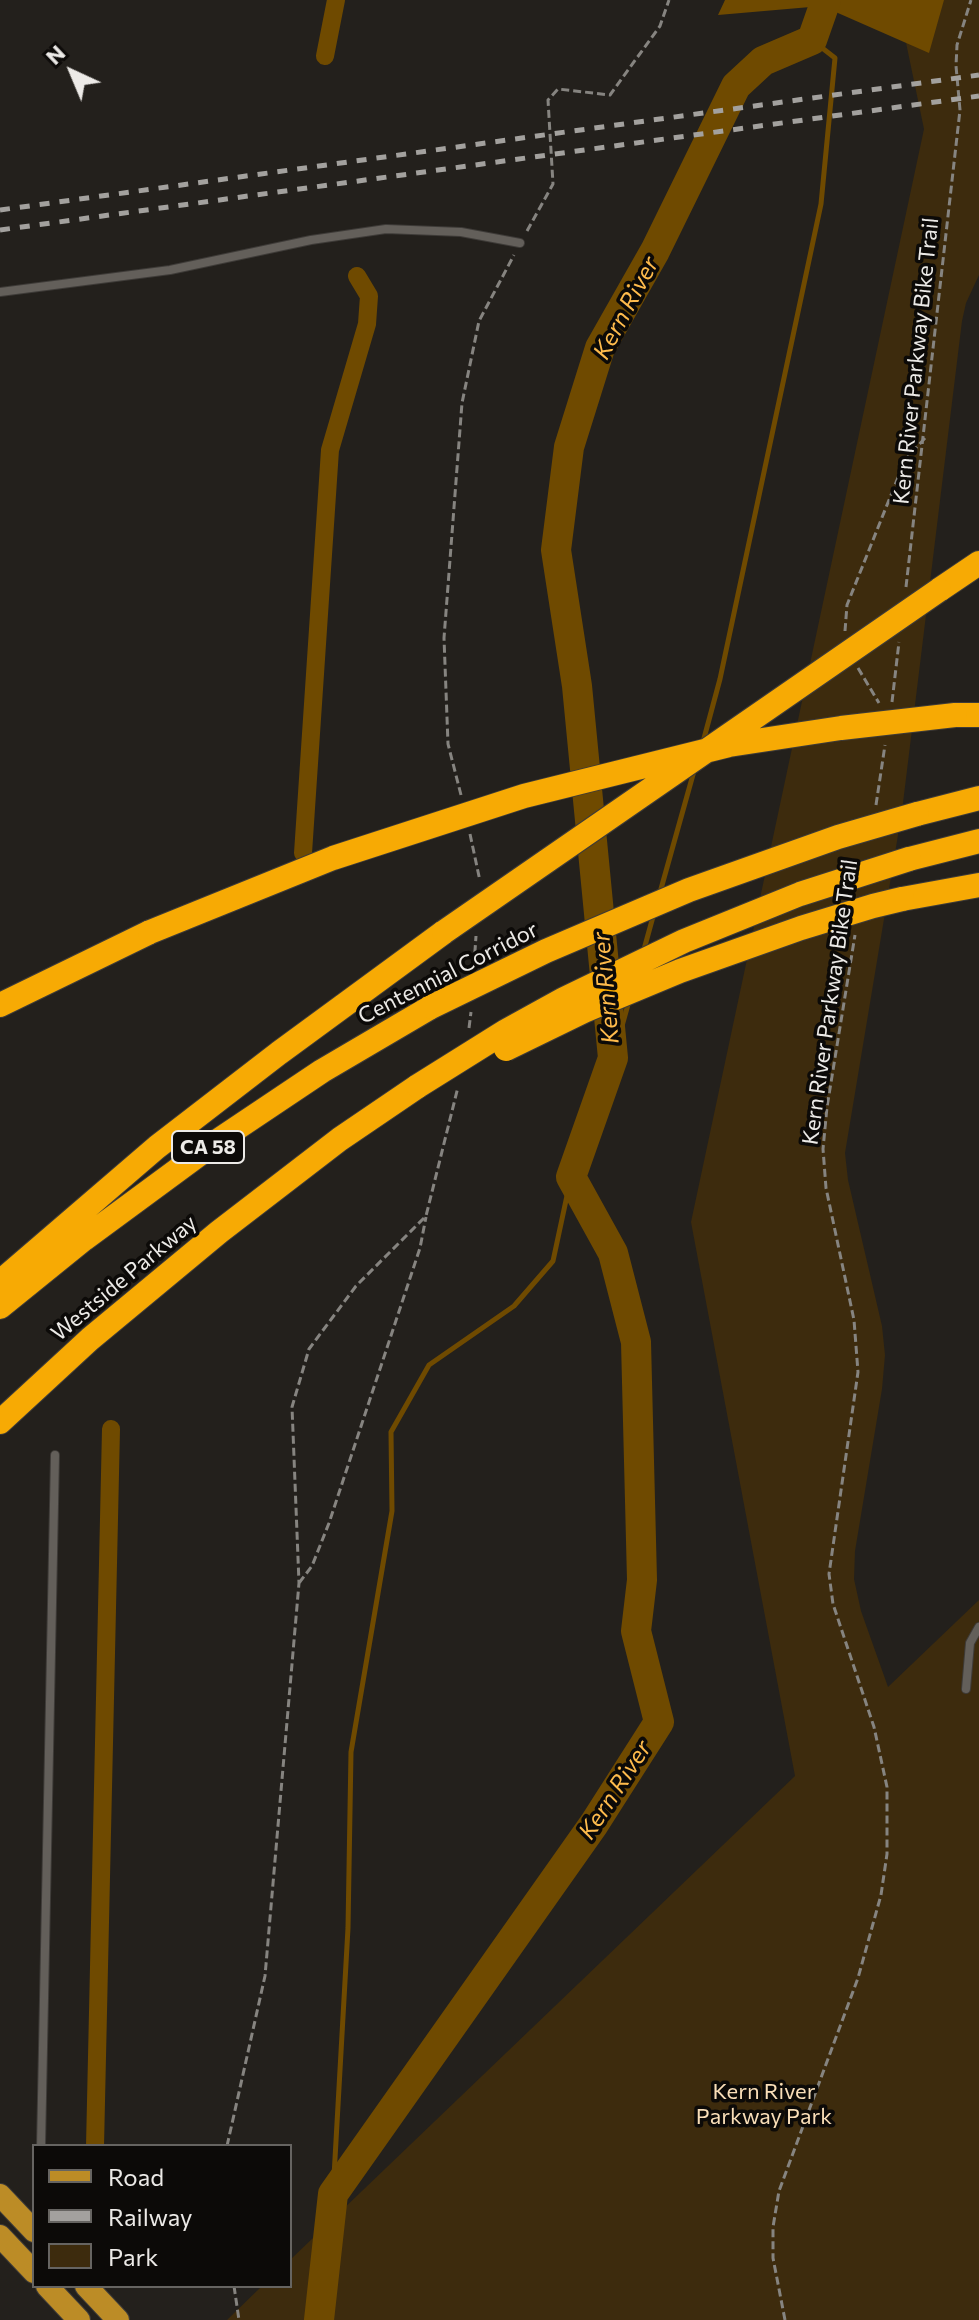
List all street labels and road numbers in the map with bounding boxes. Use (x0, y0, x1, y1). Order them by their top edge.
street label: Kern River Parkway Bike Trail (888, 216, 944, 506)
street label: Kern River Parkway Bike Trail (797, 858, 863, 1146)
street label: Centennial Corridor (354, 916, 542, 1030)
road number: CA 58 (172, 1131, 244, 1163)
street label: Westside Parkway (46, 1209, 202, 1347)

